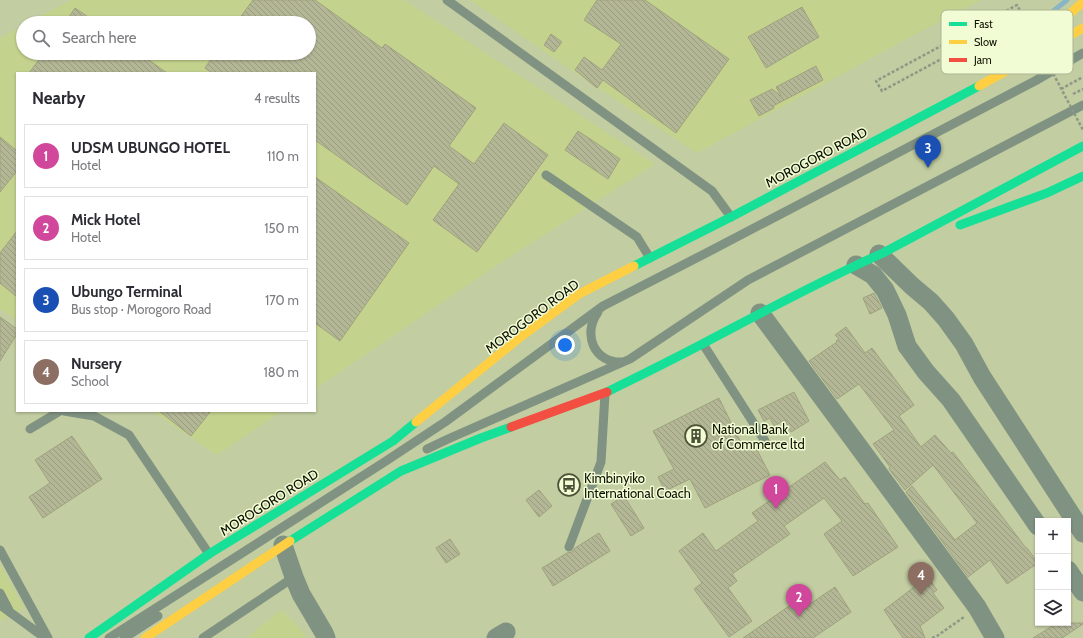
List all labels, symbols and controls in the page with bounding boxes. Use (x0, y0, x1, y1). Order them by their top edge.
legend (941, 10, 1073, 74)
search box (16, 16, 316, 60)
text: Fast (974, 17, 993, 31)
icon: search (30, 27, 52, 49)
text: Search here (62, 29, 137, 47)
text: Slow (974, 35, 997, 49)
text: Jam (973, 53, 992, 67)
text: Nearby (32, 88, 85, 108)
text: 4 results (254, 90, 300, 106)
street label: MOROGORO ROAD (762, 123, 870, 191)
pin: 3 (915, 135, 941, 168)
text: UDSM UBUNGO HOTEL (71, 139, 230, 157)
text: 1 (44, 148, 48, 164)
text: 110 m (267, 148, 299, 164)
text: Hotel (71, 157, 101, 173)
text: Mick Hotel (71, 211, 140, 229)
text: 2 (43, 220, 49, 236)
text: 150 m (264, 220, 299, 236)
text: Hotel (71, 229, 101, 245)
street label: MOROGORO ROAD (482, 276, 582, 356)
text: Ubungo Terminal (71, 283, 182, 301)
text: 3 (42, 292, 50, 308)
text: 170 m (265, 292, 299, 308)
text: Bus stop · Morogoro Road (71, 301, 211, 317)
your location (555, 335, 575, 355)
text: Nursery (71, 355, 122, 373)
text: 4 (42, 364, 50, 380)
text: 180 m (263, 364, 299, 380)
text: School (71, 373, 109, 389)
place label: National Bank of Commerce ltd (712, 421, 805, 452)
building icon: National Bank of Commerce ltd (683, 423, 709, 449)
street label: MOROGORO ROAD (217, 465, 321, 539)
place label: Kimbinyiko International Coach (584, 470, 691, 501)
bus stop icon: Kimbinyiko International Coach (556, 472, 582, 498)
pin: 1 (763, 476, 789, 509)
map controls (1035, 518, 1071, 626)
button: + (1035, 518, 1071, 554)
button: − (1035, 554, 1071, 590)
pin: 4 (908, 562, 934, 595)
pin: 2 (786, 584, 812, 617)
button: layers (1035, 590, 1071, 626)

